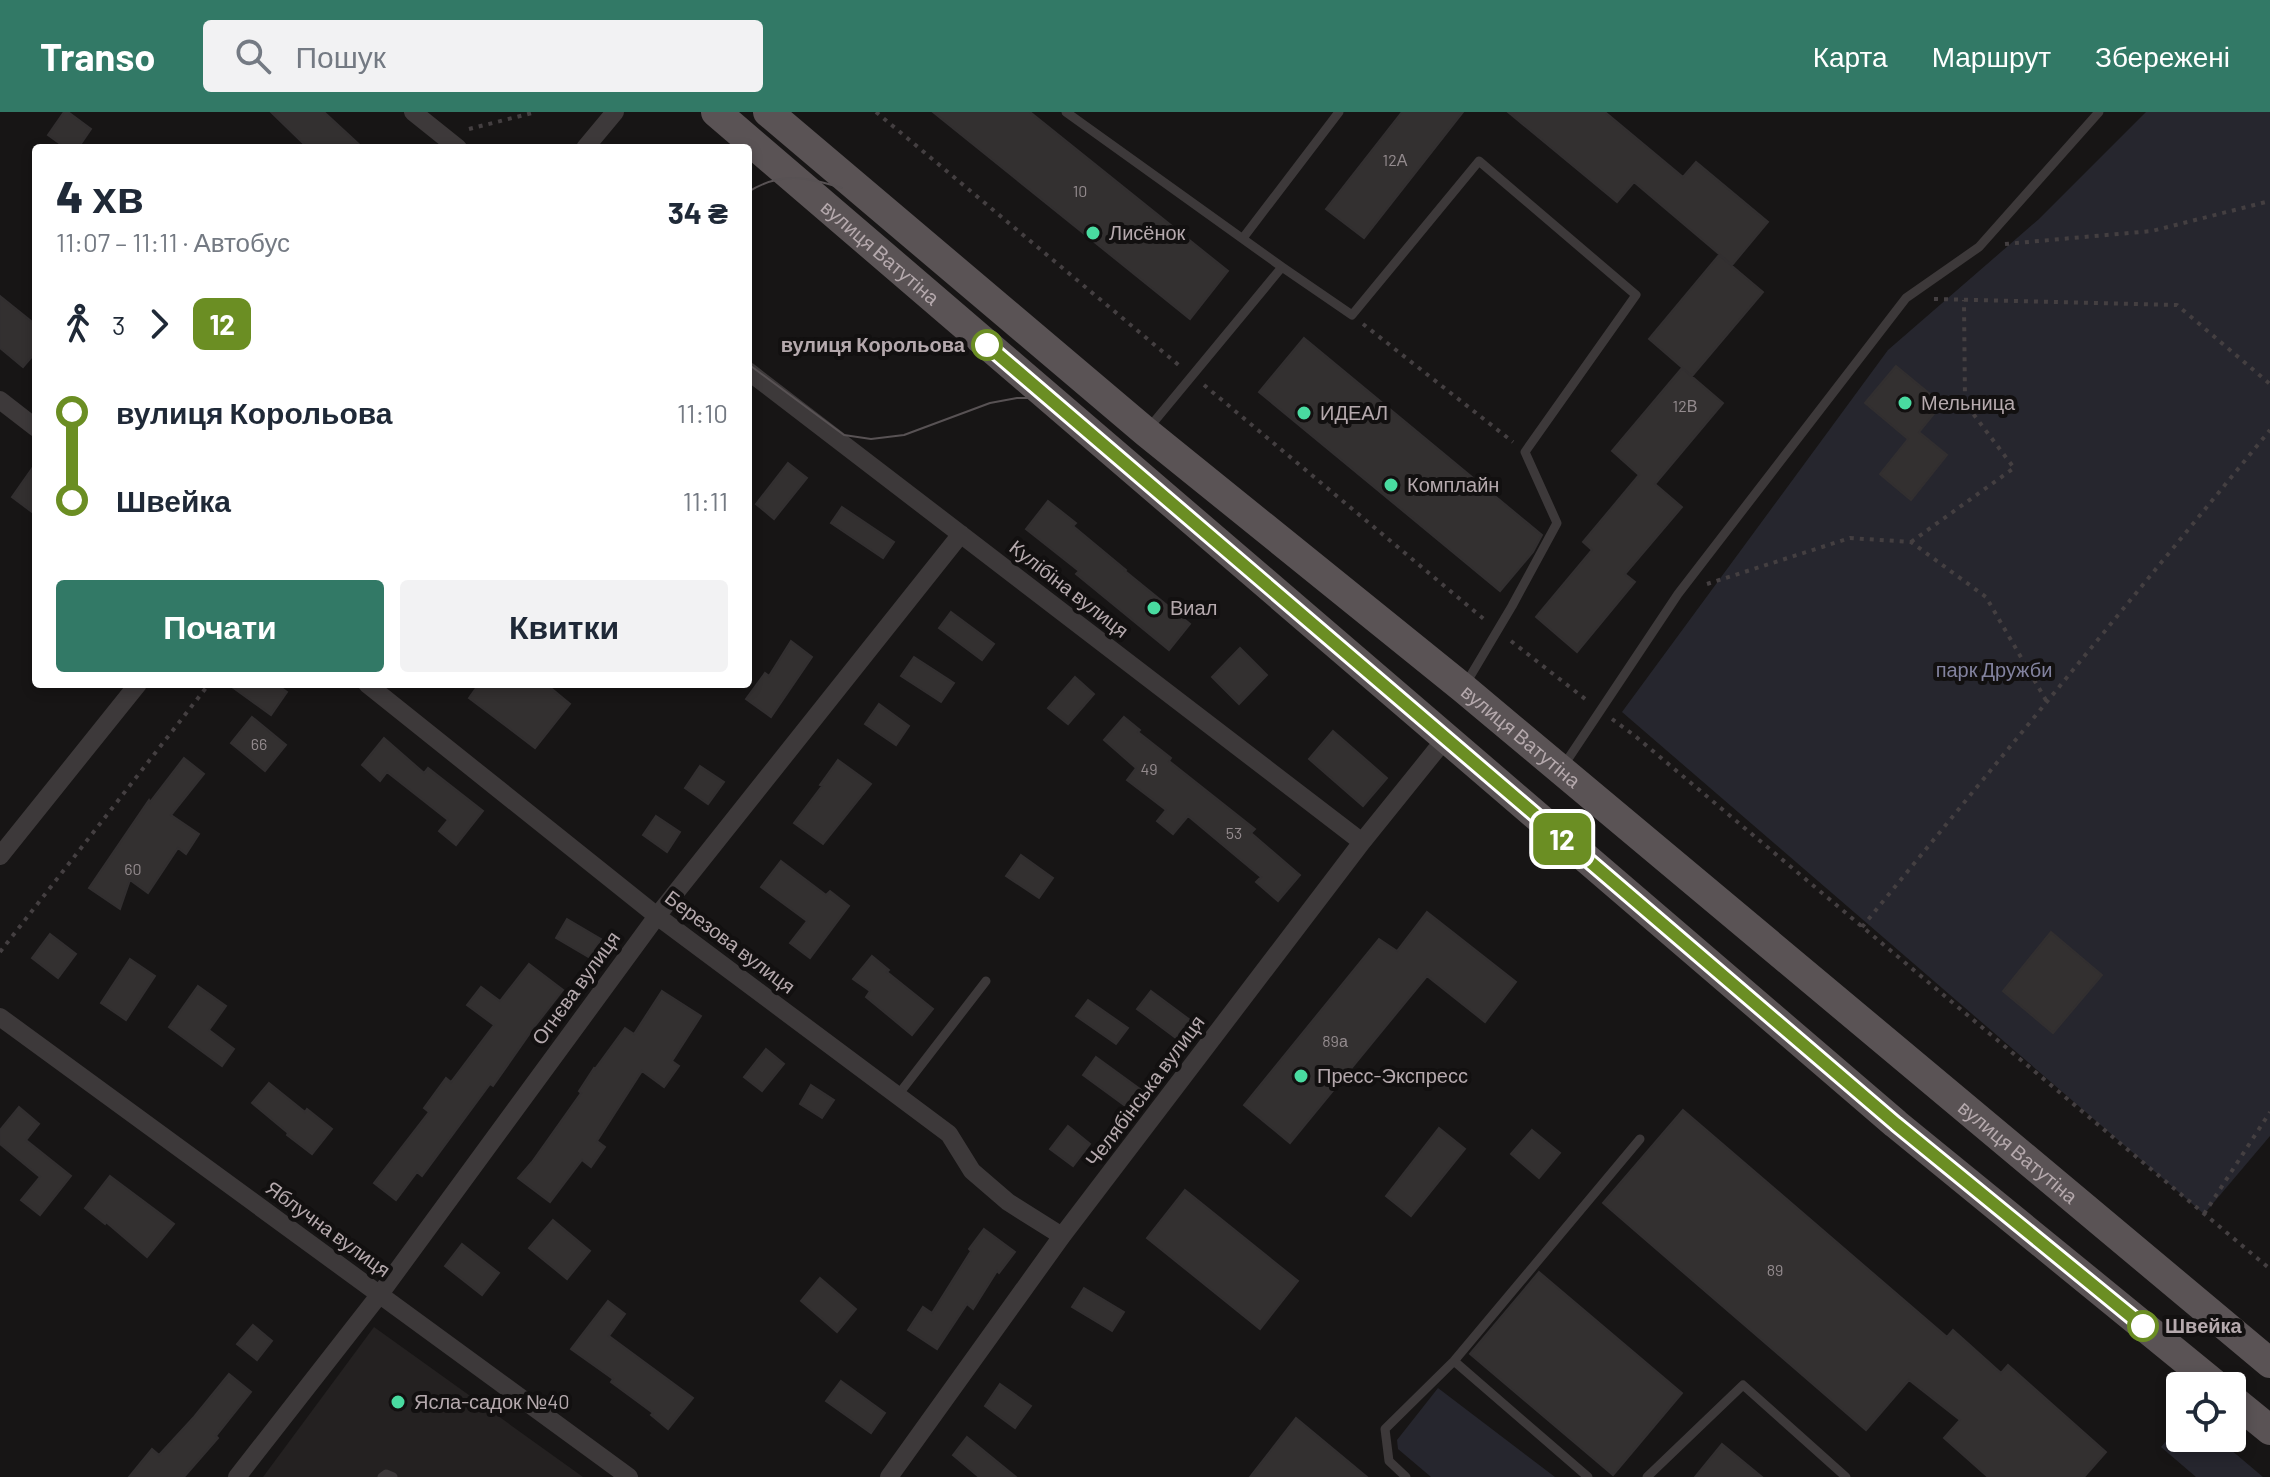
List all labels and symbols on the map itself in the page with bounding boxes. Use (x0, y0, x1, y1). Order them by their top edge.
house number: 12А (1383, 150, 1408, 169)
house number: 10 (1073, 181, 1087, 200)
street label: вулиця Ватутіна (817, 195, 945, 310)
place label: Лисёнок (1109, 220, 1186, 244)
marker: Лисёнок (1084, 224, 1102, 242)
marker: вулиця Корольова (972, 330, 1002, 360)
place label: вулиця Корольова (781, 332, 966, 356)
place label: Мельница (1921, 390, 2016, 414)
marker: Мельница (1896, 394, 1914, 412)
house number: 12В (1673, 396, 1697, 415)
place label: ИДЕАЛ (1320, 400, 1388, 424)
marker: ИДЕАЛ (1295, 404, 1313, 422)
place label: Комплайн (1407, 472, 1499, 496)
marker: Комплайн (1382, 476, 1400, 494)
street label: Кулібіна вулиця (1005, 534, 1134, 642)
place label: Виал (1170, 595, 1217, 619)
marker: Виал (1145, 599, 1163, 617)
park label: парк Дружби (1936, 657, 2052, 681)
street label: вулиця Ватутіна (1457, 679, 1587, 793)
house number: 66 (251, 734, 267, 753)
house number: 49 (1140, 759, 1158, 778)
line badge: 12 (1526, 813, 1598, 865)
house number: 53 (1226, 823, 1242, 842)
house number: 60 (124, 859, 142, 878)
street label: Березова вулиця (661, 885, 800, 998)
street label: Огнєва вулиця (526, 926, 624, 1049)
street label: Челябінська вулиця (1080, 1010, 1209, 1171)
house number: 89а (1322, 1031, 1348, 1050)
place label: Пресс-Экспресс (1317, 1063, 1468, 1087)
marker: Пресс-Экспресс (1292, 1067, 1310, 1085)
street label: вулиця Ватутіна (1954, 1095, 2084, 1209)
street label: Яблучна вулиця (262, 1175, 396, 1281)
house number: 89 (1767, 1260, 1783, 1279)
marker: Швейка (2128, 1311, 2158, 1341)
place label: Швейка (2165, 1313, 2243, 1337)
place label: Ясла-садок №40 (414, 1389, 570, 1413)
marker: Ясла-садок №40 (389, 1393, 407, 1411)

